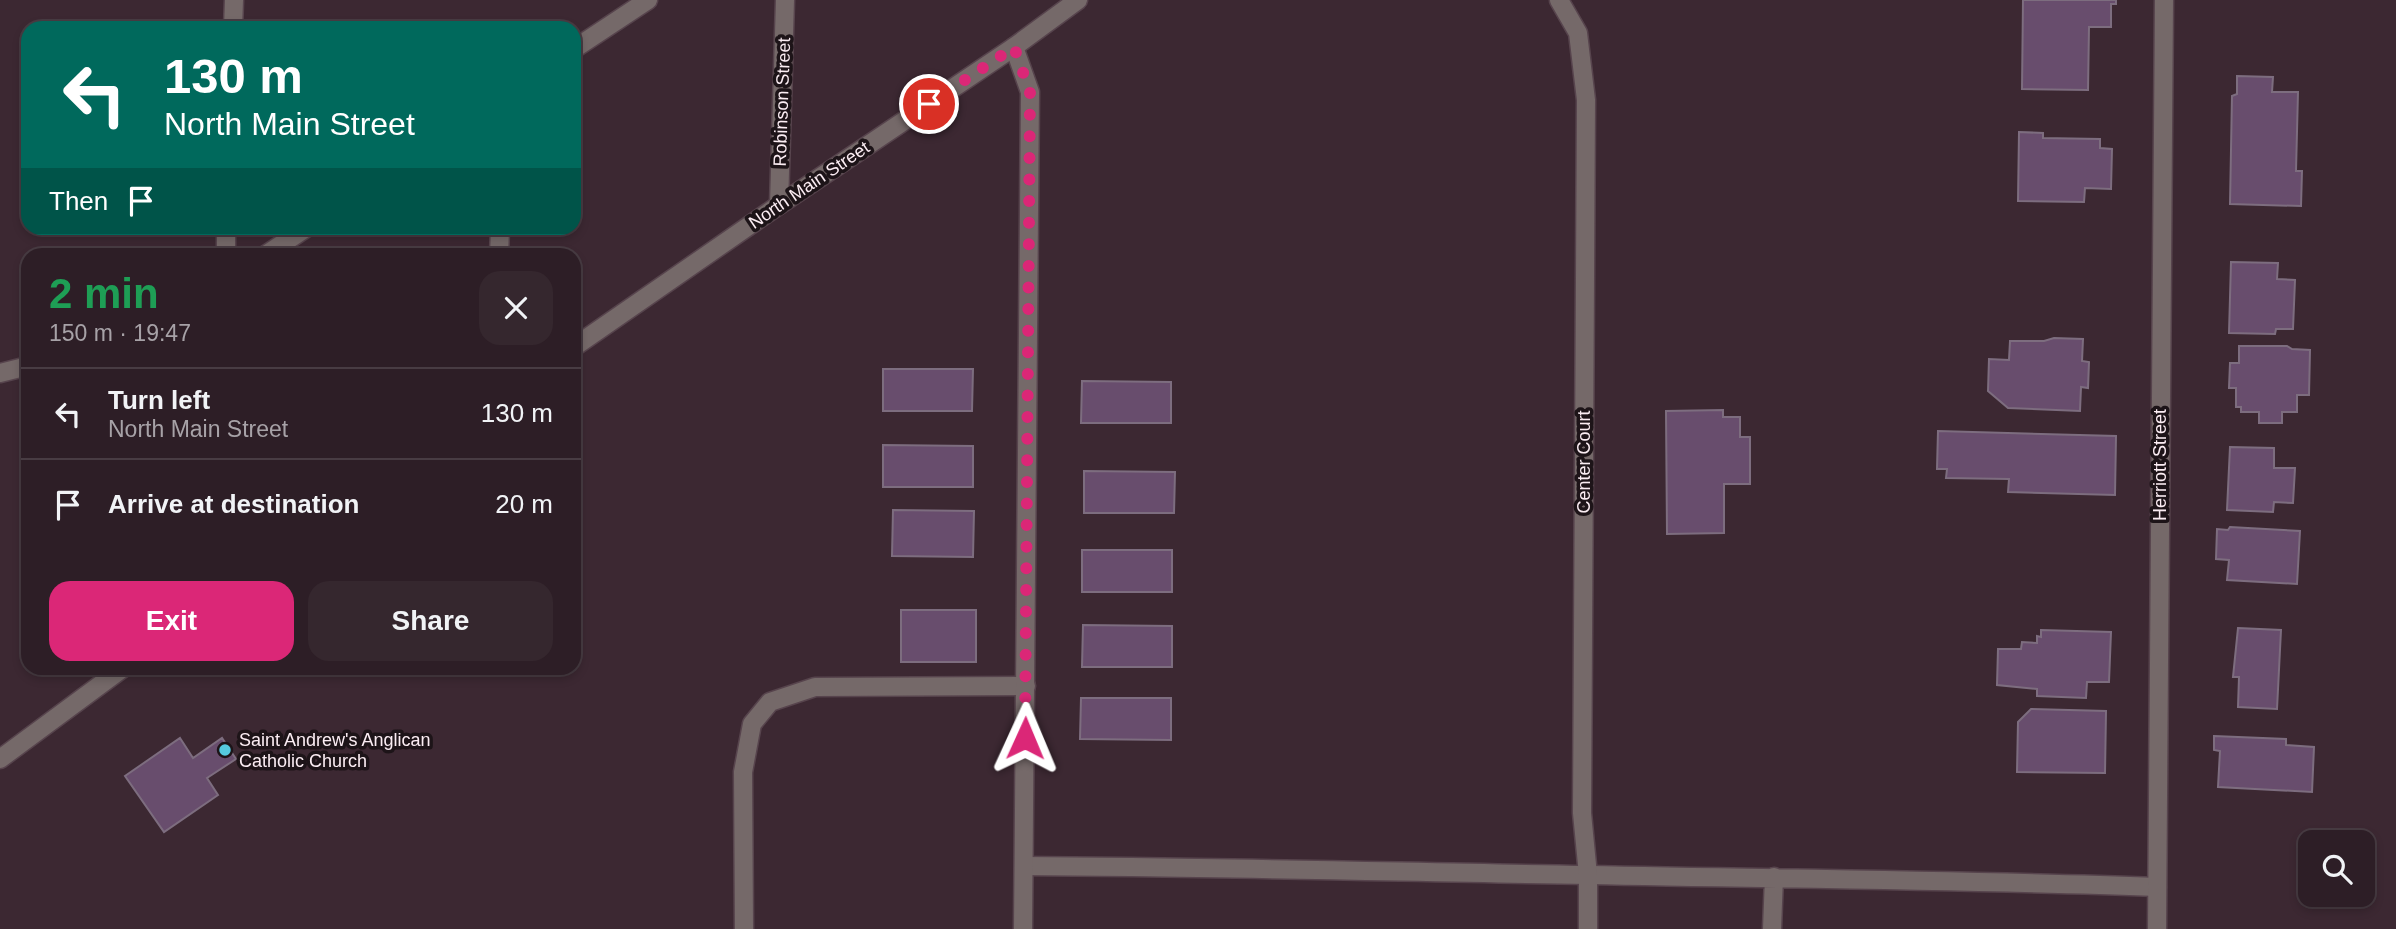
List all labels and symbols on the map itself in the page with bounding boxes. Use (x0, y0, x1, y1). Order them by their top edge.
street label: Robinson Street (770, 37, 794, 167)
pin (899, 74, 959, 134)
street label: North Main Street (745, 137, 873, 233)
street label: Herriott Street (2150, 409, 2170, 521)
street label: Center Court (1574, 410, 1594, 514)
position arrow (988, 701, 1062, 775)
place label: Saint Andrew's Anglican Catholic Church (239, 730, 431, 771)
marker: Saint Andrew's Anglican Catholic Church (217, 742, 233, 758)

